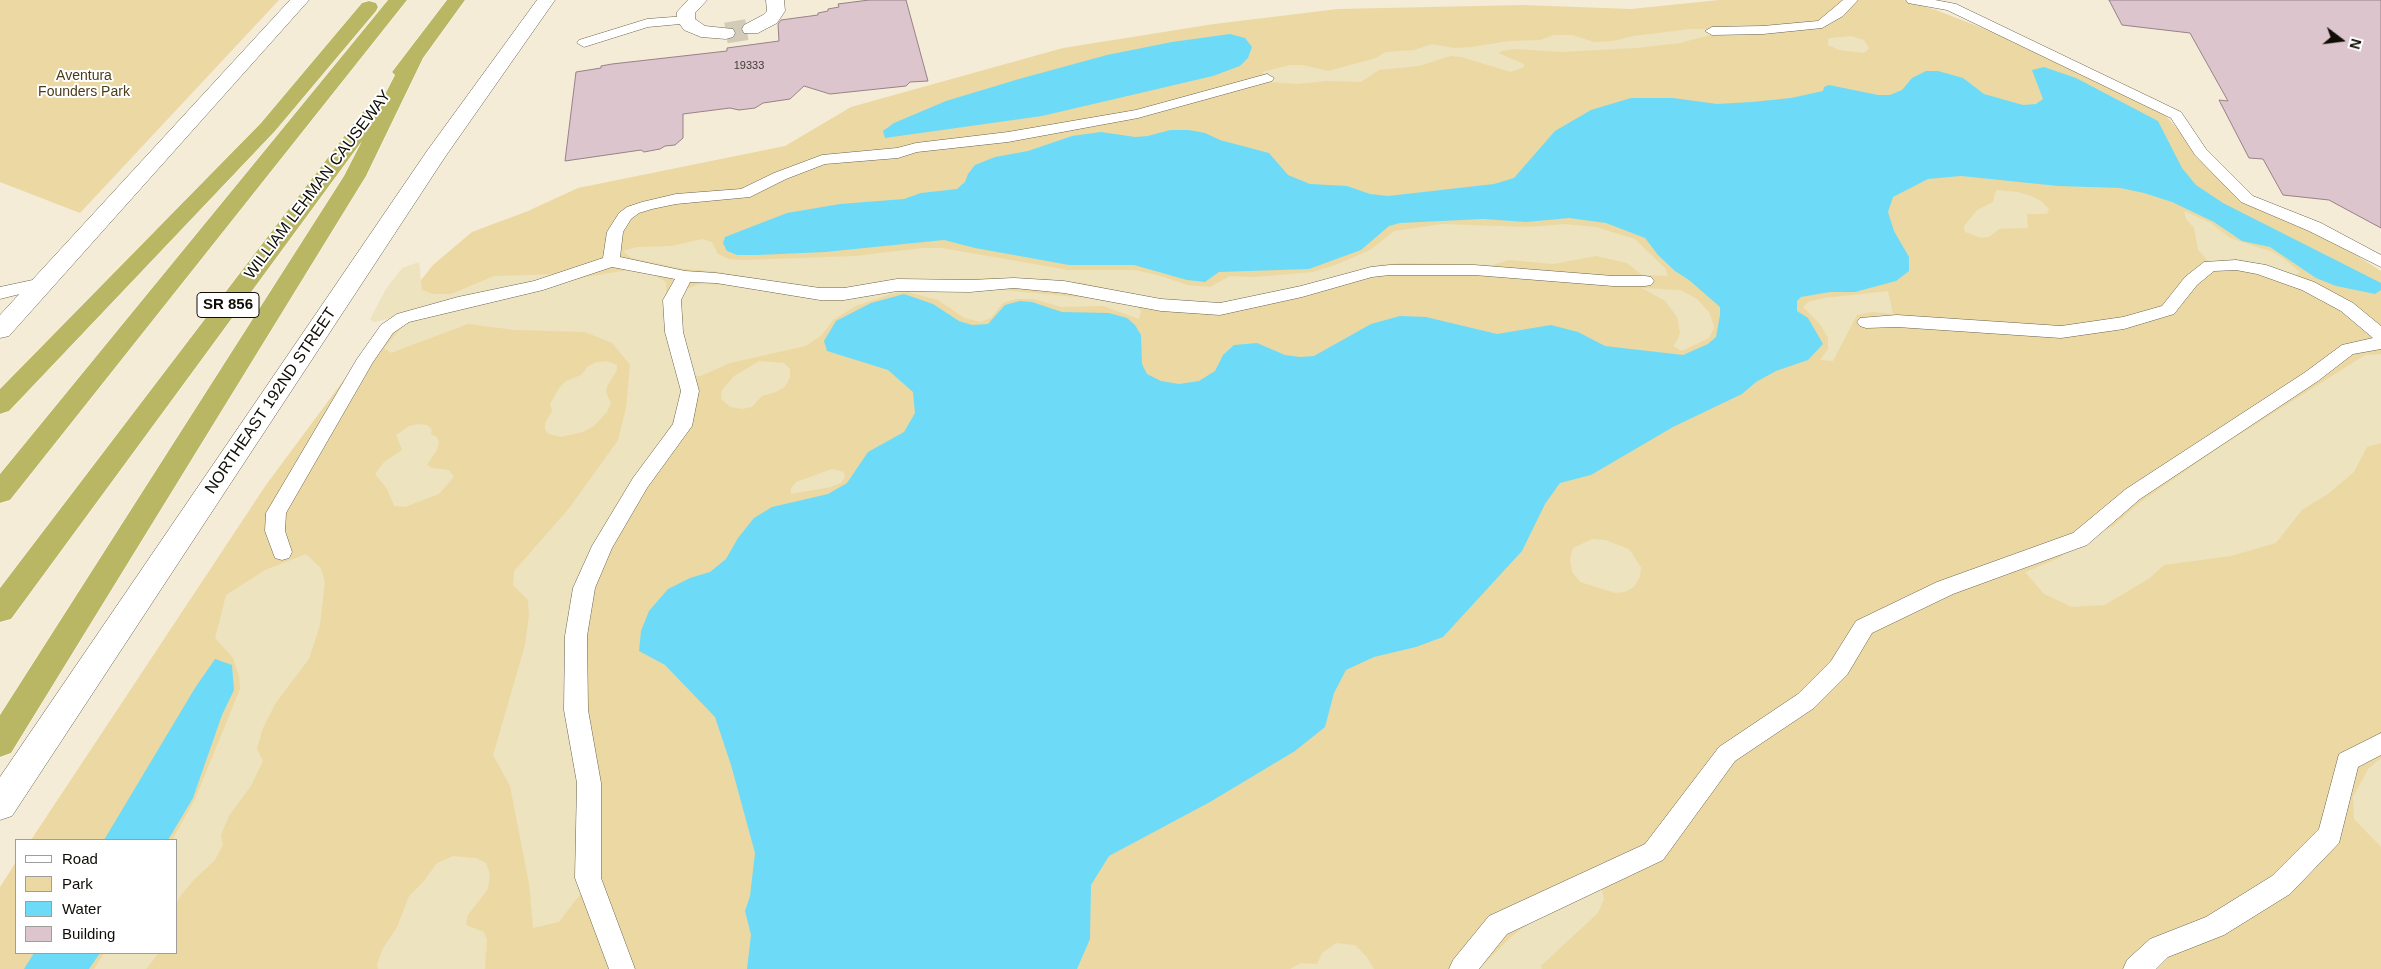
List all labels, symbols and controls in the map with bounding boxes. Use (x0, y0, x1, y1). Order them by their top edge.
north arrow (2316, 15, 2366, 65)
text: N (2346, 37, 2365, 51)
house number: 19333 (734, 59, 764, 73)
park label: Aventura Founders Park (38, 68, 130, 100)
street label: WILLIAM LEHMAN CAUSEWAY (241, 87, 395, 283)
road number: SR 856 (197, 292, 259, 318)
street label: NORTHEAST 192ND STREET (201, 304, 341, 498)
legend (15, 839, 178, 954)
text: Road (62, 850, 98, 867)
text: Park (62, 875, 93, 892)
text: Water (62, 900, 101, 917)
text: Building (62, 925, 115, 942)

